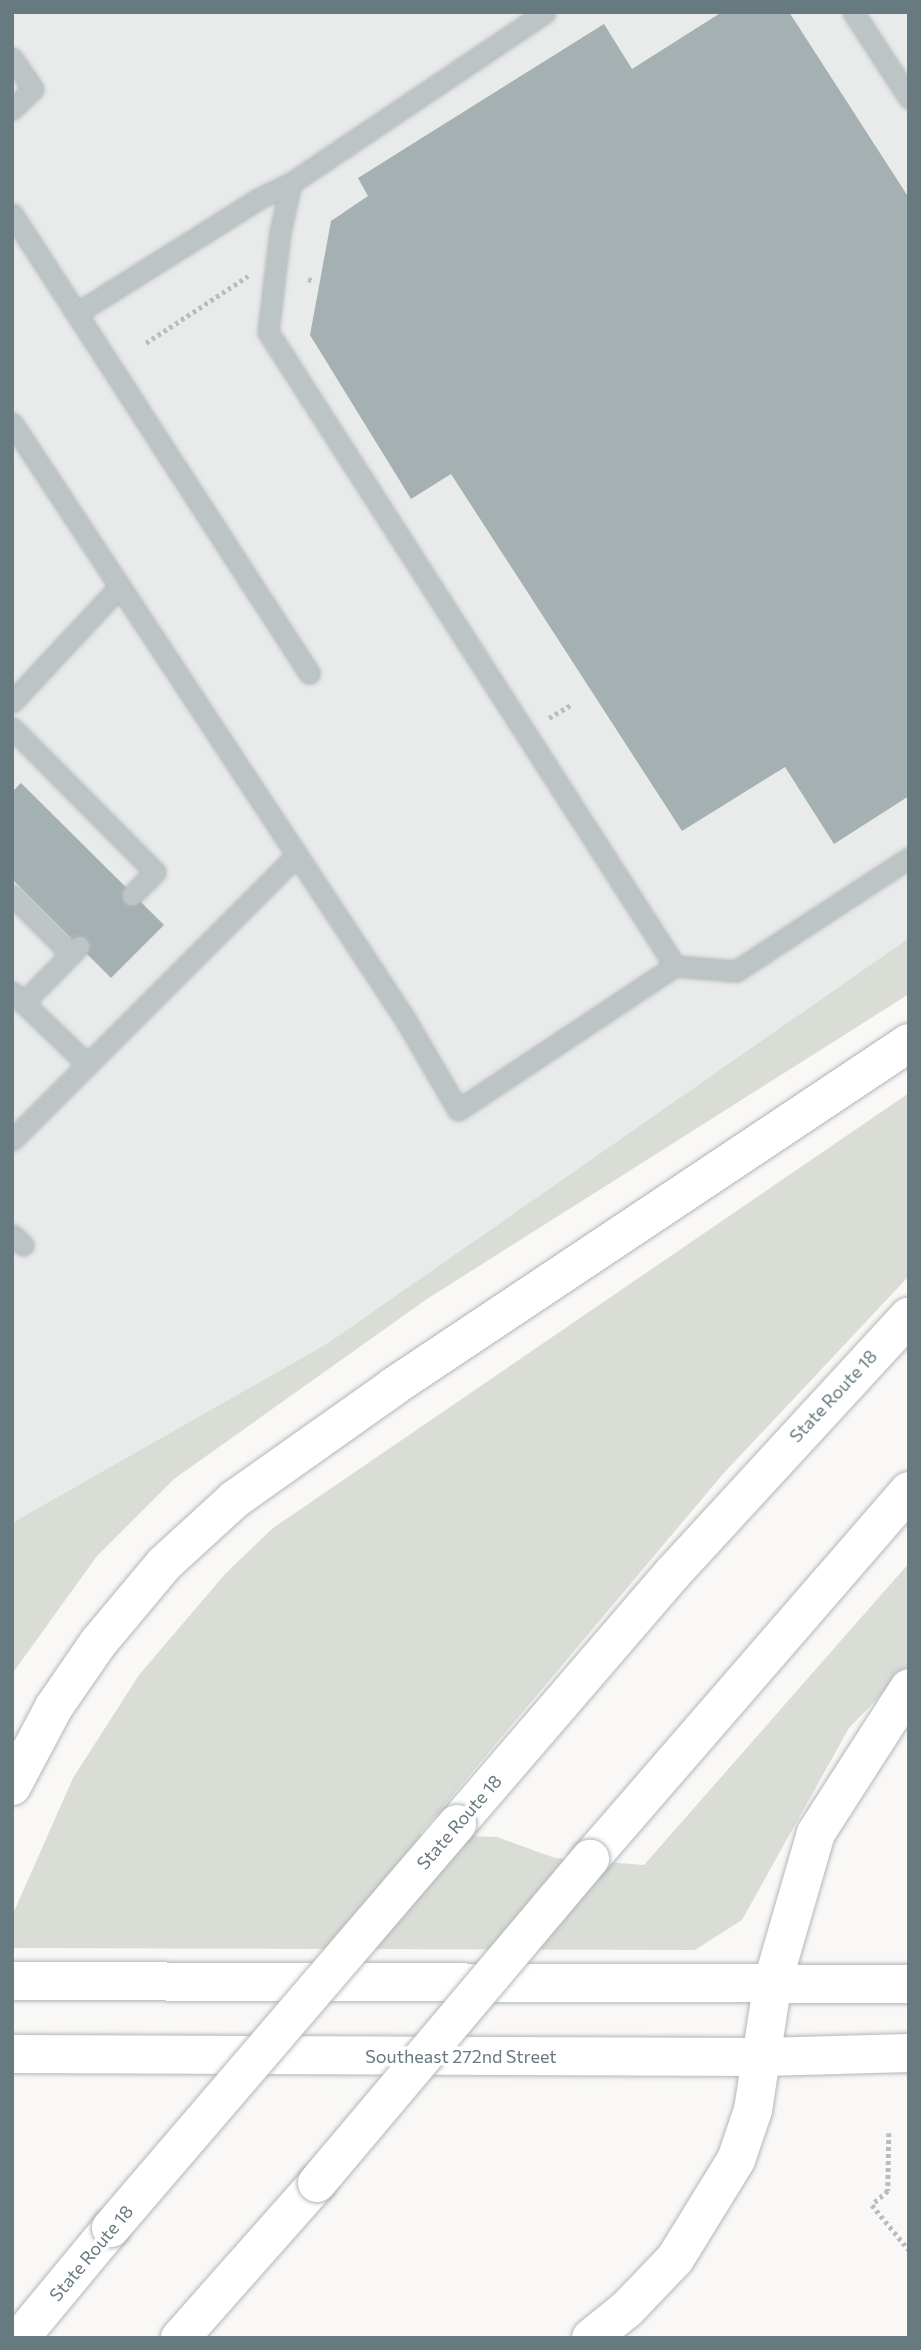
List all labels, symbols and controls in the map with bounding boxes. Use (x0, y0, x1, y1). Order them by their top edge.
street label: State Route 18 (785, 1345, 881, 1447)
street label: State Route 18 (412, 1770, 506, 1874)
street label: Southeast 272nd Street (365, 2045, 557, 2067)
street label: State Route 18 (45, 2201, 137, 2305)

